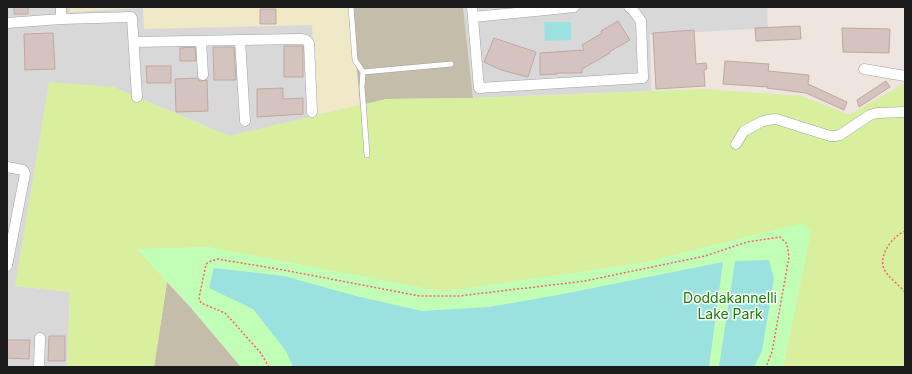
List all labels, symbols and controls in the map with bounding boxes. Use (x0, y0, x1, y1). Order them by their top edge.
park label: Doddakannelli Lake Park (683, 289, 777, 322)

